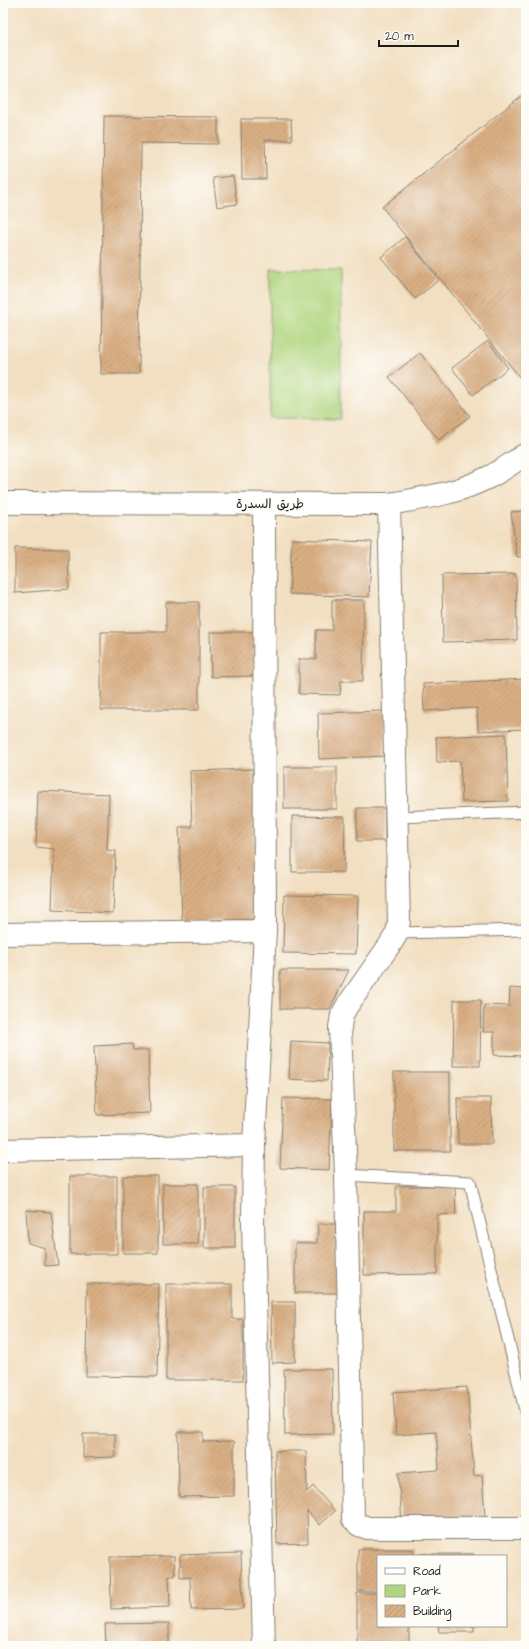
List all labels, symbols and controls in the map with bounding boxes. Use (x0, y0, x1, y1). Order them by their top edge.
scale bar (379, 22, 458, 48)
text: 20 m (385, 28, 414, 45)
street label: طريق السدرة (236, 495, 304, 513)
legend (377, 1555, 507, 1627)
text: Road (413, 1563, 441, 1580)
text: Park (413, 1583, 441, 1600)
text: Building (413, 1603, 451, 1621)

